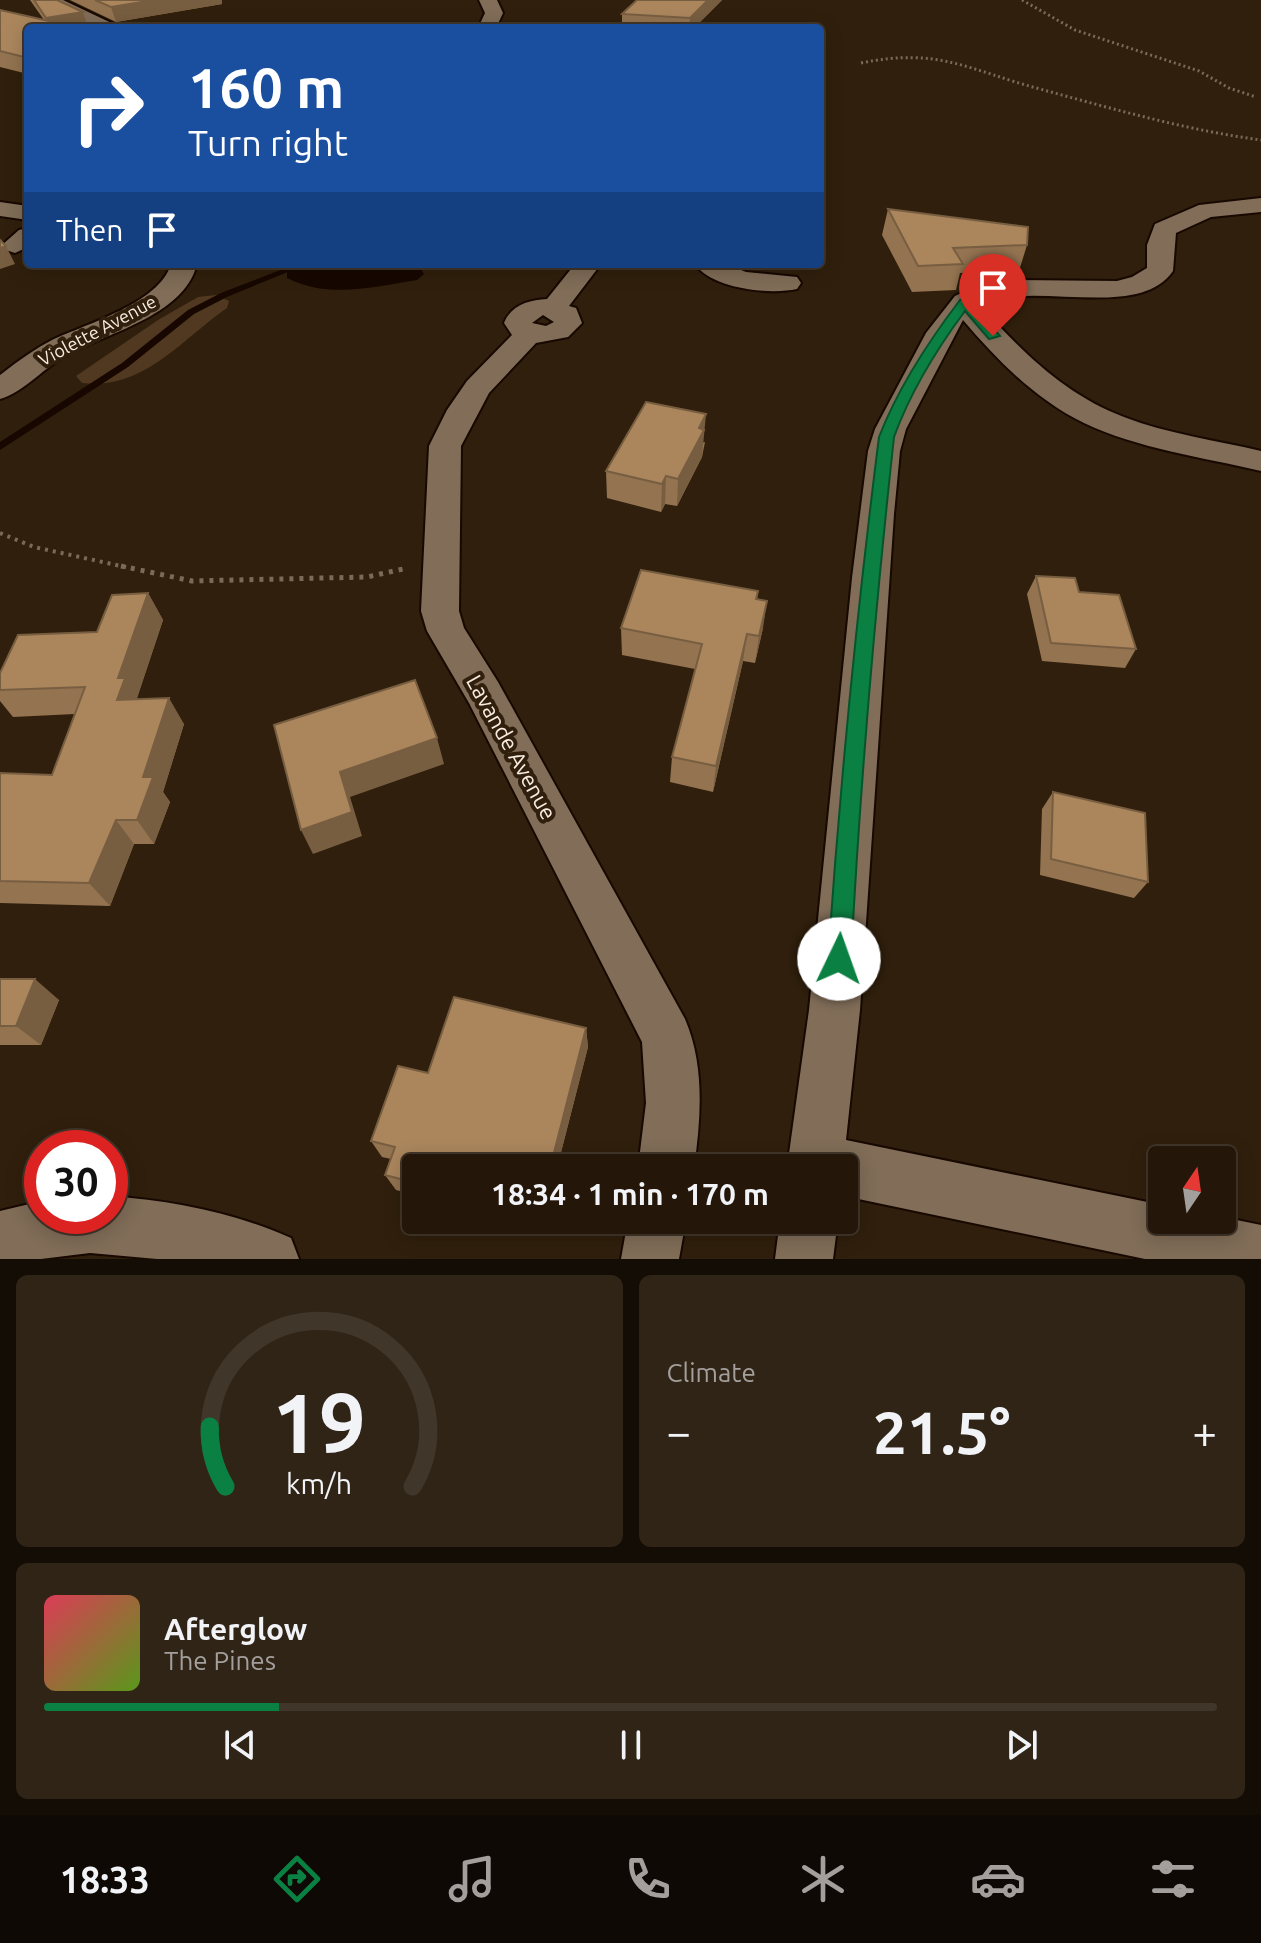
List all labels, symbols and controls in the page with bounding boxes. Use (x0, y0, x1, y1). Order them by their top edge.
icon: right (56, 56, 160, 160)
text: 160 m (188, 56, 344, 119)
text: Turn right (188, 122, 348, 163)
icon: arrive (140, 208, 184, 252)
text: Then (56, 213, 124, 247)
pin (959, 254, 1027, 336)
icon: arrive (971, 266, 1015, 310)
street label: Violette Avenue (35, 291, 159, 369)
street label: Lavande Avenue (462, 670, 562, 824)
position arrow (797, 917, 881, 1001)
speed limit sign: 30 (24, 1130, 128, 1234)
north arrow (1148, 1146, 1236, 1234)
map controls (1148, 1146, 1236, 1234)
text: 18:34 · 1 min · 170 m (491, 1177, 769, 1211)
text: Climate (667, 1358, 756, 1387)
text: 19 (272, 1375, 366, 1469)
text: 21.5° (873, 1398, 1010, 1465)
text: − (667, 1407, 691, 1456)
text: + (1192, 1407, 1217, 1456)
text: km/h (286, 1467, 352, 1499)
text: Afterglow (164, 1612, 307, 1646)
text: The Pines (164, 1646, 276, 1675)
icon: previous (218, 1723, 262, 1767)
icon: pause (609, 1723, 653, 1767)
icon: next (1000, 1723, 1044, 1767)
icon: directions (269, 1851, 325, 1907)
icon: music (444, 1851, 500, 1907)
icon: phone (620, 1851, 676, 1907)
icon: climate (795, 1851, 851, 1907)
icon: car (970, 1851, 1026, 1907)
icon: filters (1145, 1851, 1201, 1907)
text: 18:33 (60, 1859, 150, 1900)

